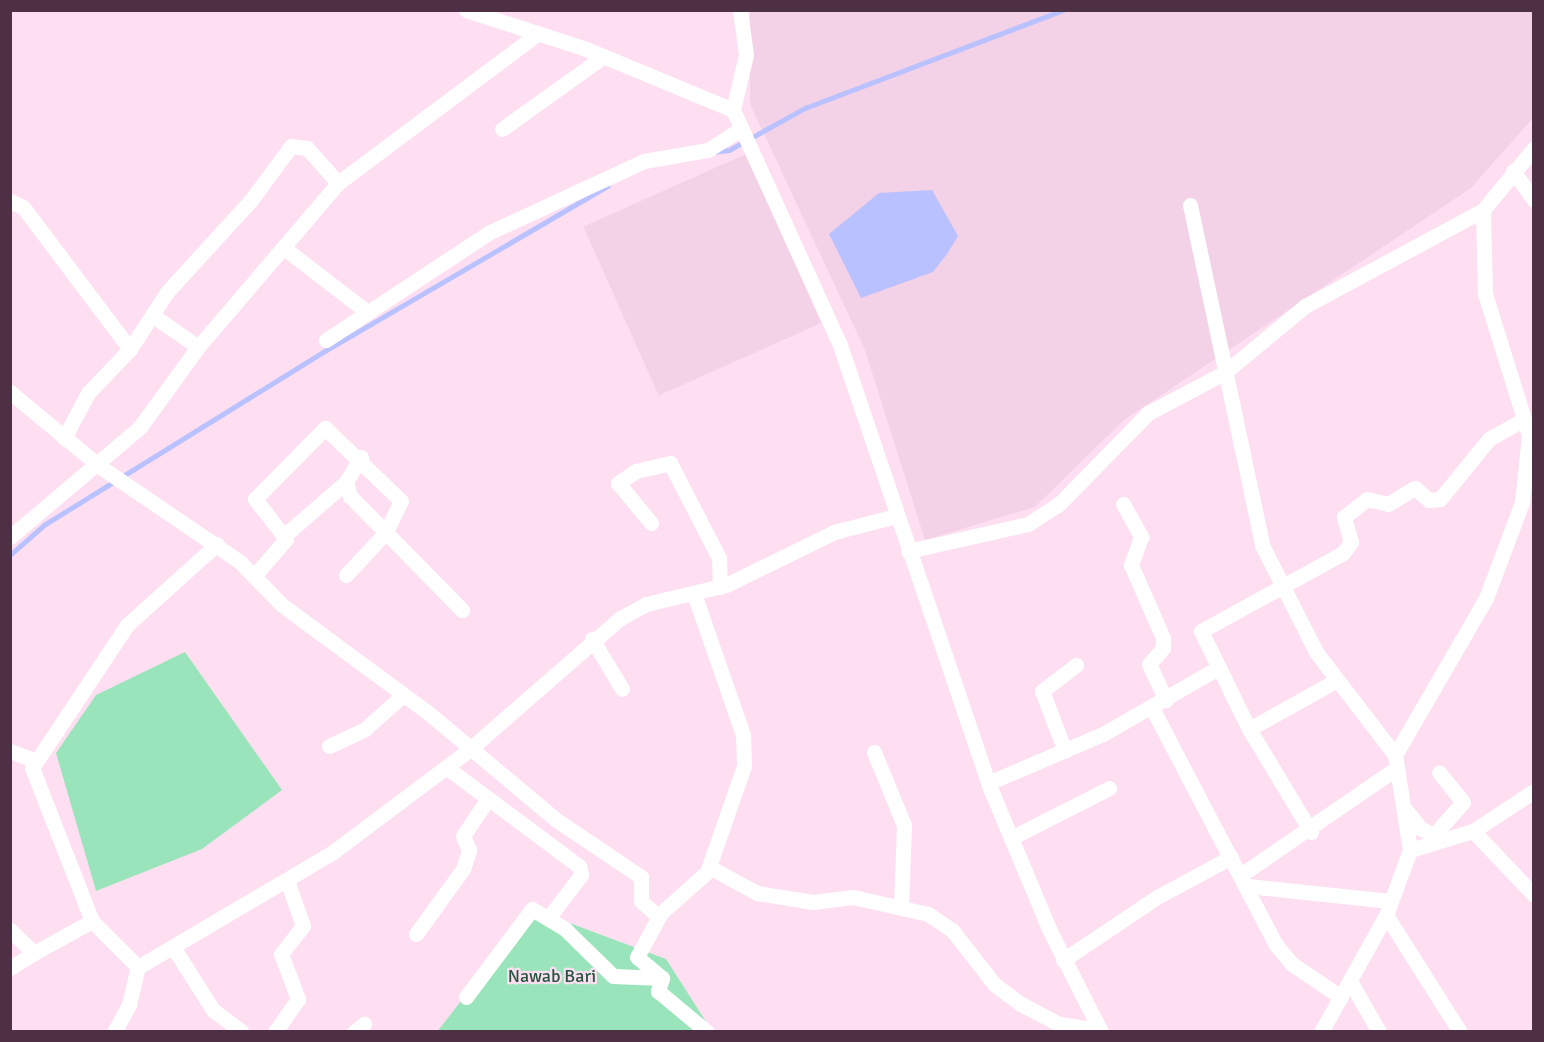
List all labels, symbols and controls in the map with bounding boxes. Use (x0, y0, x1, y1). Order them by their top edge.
park label: Nawab Bari (508, 965, 596, 987)

